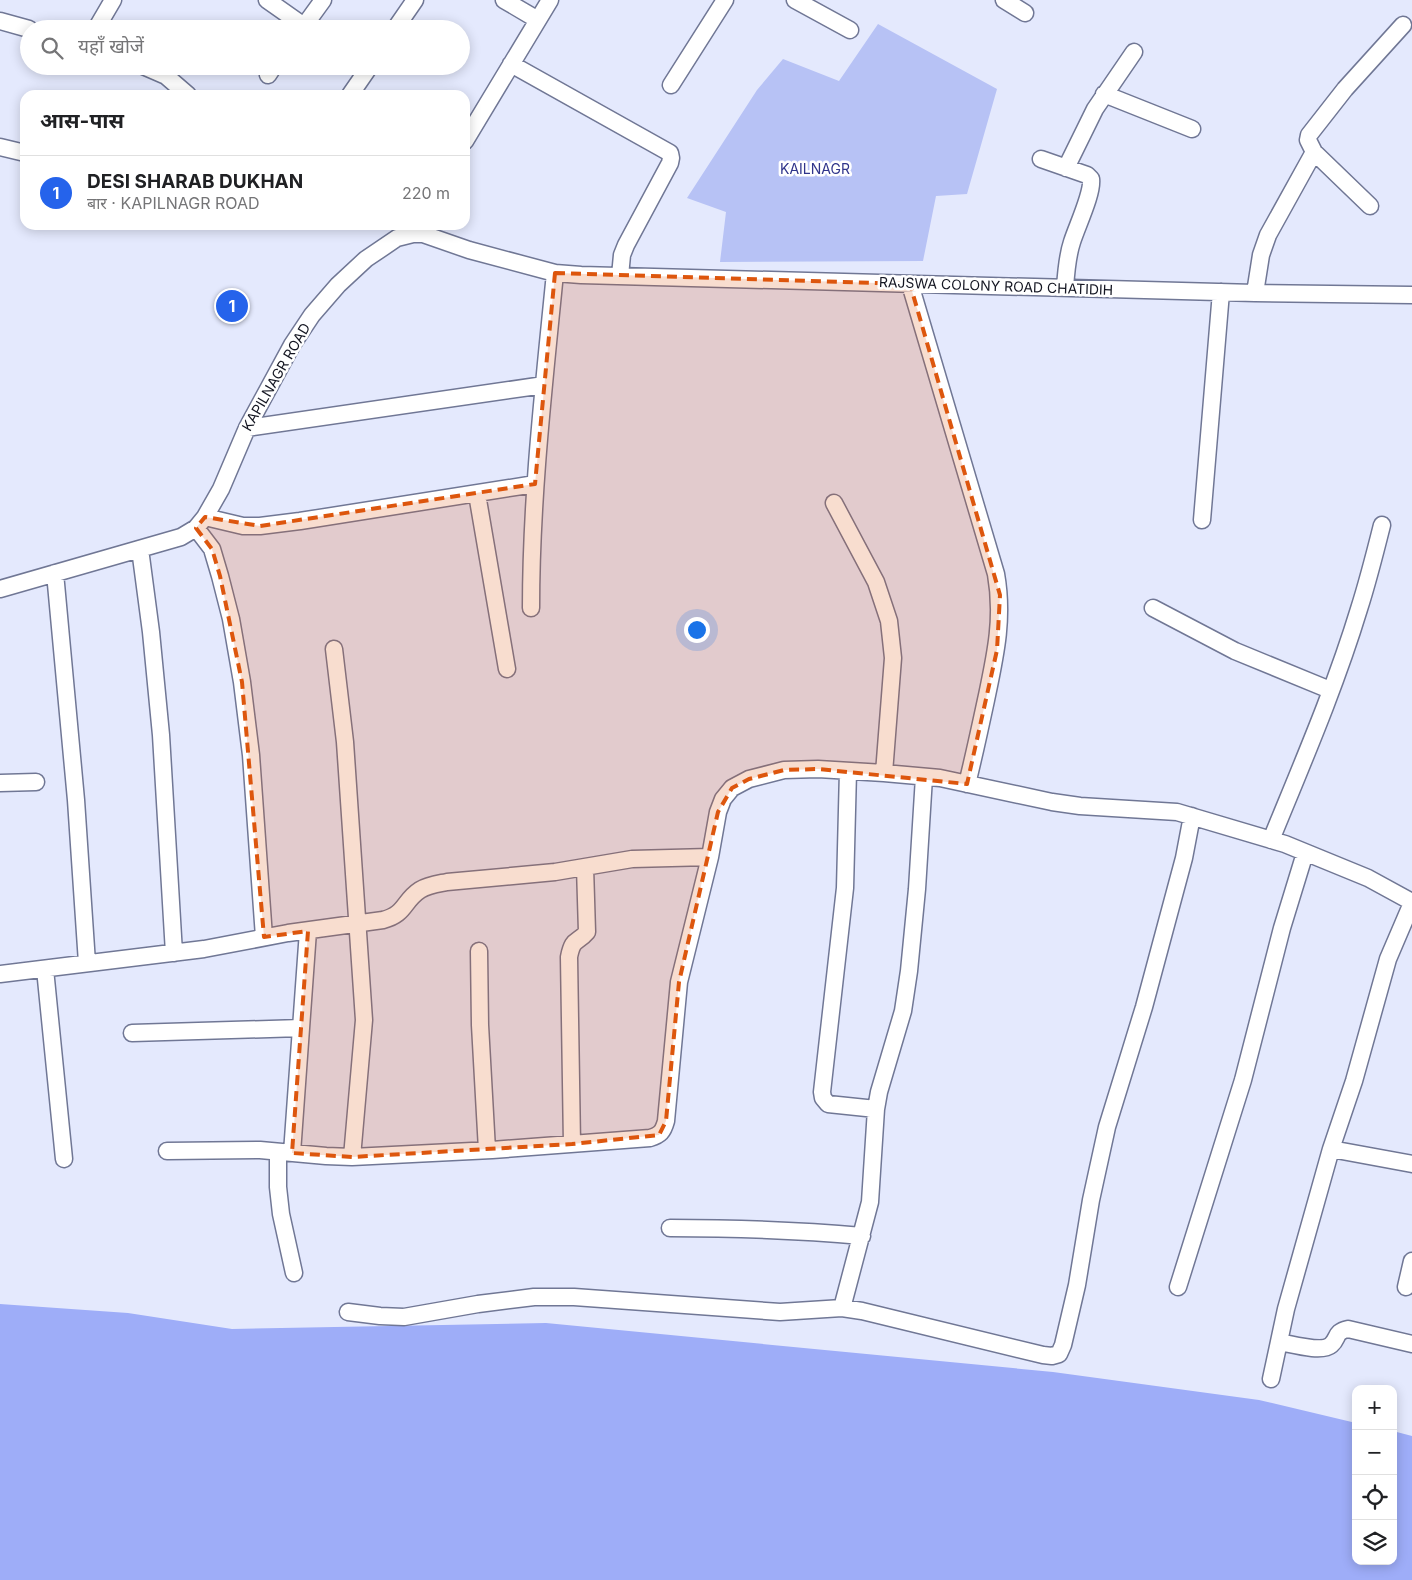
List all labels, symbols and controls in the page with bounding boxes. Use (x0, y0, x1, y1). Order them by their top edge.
search box (20, 20, 470, 75)
icon: search (38, 34, 66, 62)
text: यहाँ खोजें (78, 35, 144, 58)
text: आस-पास (40, 108, 124, 133)
park label: KAILNAGR (780, 160, 850, 177)
text: DESI SHARAB DUKHAN (87, 170, 303, 193)
text: 1 (53, 183, 59, 203)
text: 220 m (402, 183, 450, 203)
text: बार · KAPILNAGR ROAD (87, 193, 260, 213)
street label: RAJSWA COLONY ROAD CHATIDIH (879, 273, 1113, 298)
pin: 1 (216, 287, 248, 325)
street label: KAPILNAGR ROAD (238, 320, 313, 434)
your location (684, 617, 710, 643)
map controls (1352, 1385, 1397, 1565)
button: + (1352, 1385, 1397, 1430)
button: − (1352, 1430, 1397, 1475)
button: locate (1352, 1475, 1397, 1520)
button: layers (1352, 1520, 1397, 1565)

